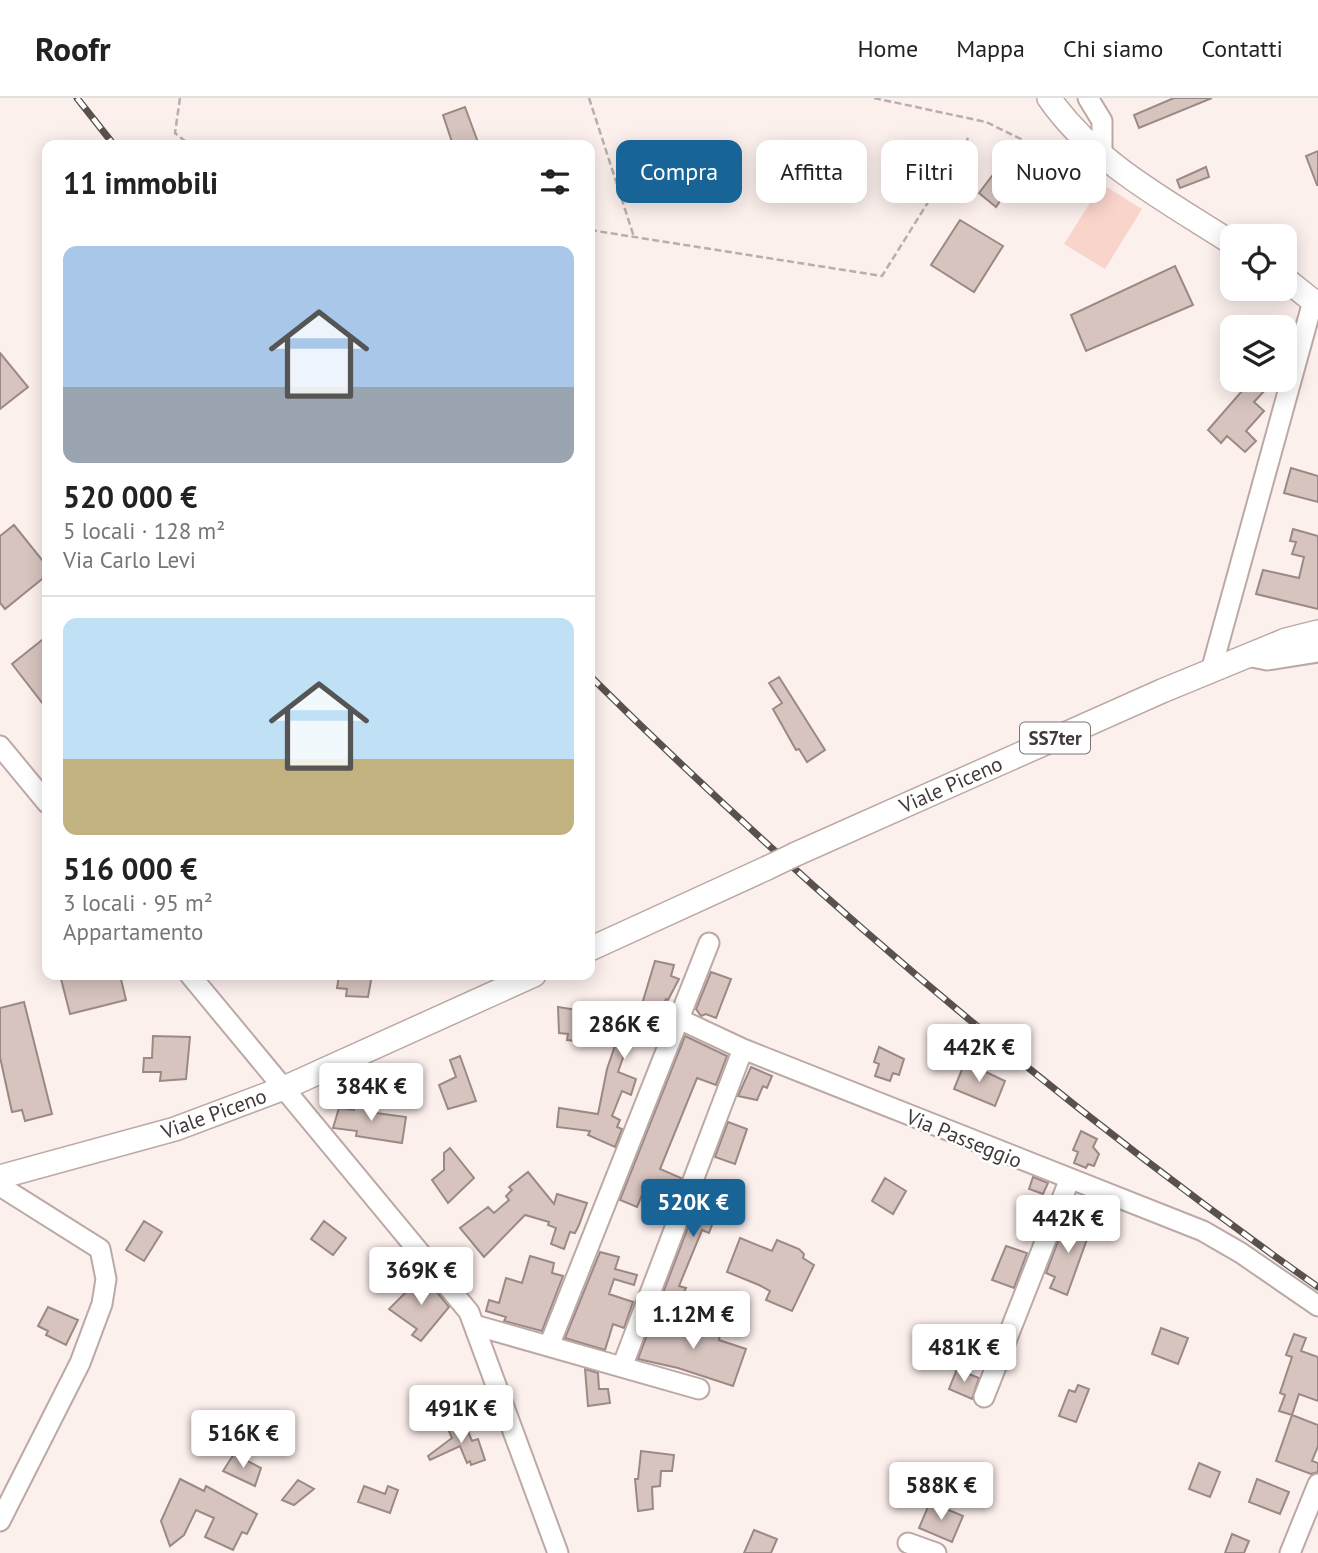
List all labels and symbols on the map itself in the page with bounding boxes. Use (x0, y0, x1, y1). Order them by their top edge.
road number: SS7ter (1020, 722, 1090, 754)
street label: Viale Piceno (894, 750, 1007, 820)
pin: 286K € (567, 1002, 681, 1061)
pin: 442K € (922, 1024, 1036, 1084)
pin: 384K € (314, 1063, 428, 1123)
street label: Viale Piceno (157, 1082, 270, 1145)
street label: Via Passeggio (901, 1103, 1026, 1174)
pin: 520K € (636, 1180, 750, 1239)
pin: 442K € (1011, 1196, 1125, 1255)
pin: 369K € (364, 1248, 478, 1307)
pin: 1.12M € (628, 1292, 758, 1351)
pin: 481K € (907, 1324, 1021, 1384)
pin: 491K € (404, 1386, 518, 1445)
pin: 516K € (186, 1410, 300, 1470)
pin: 588K € (884, 1462, 998, 1522)

